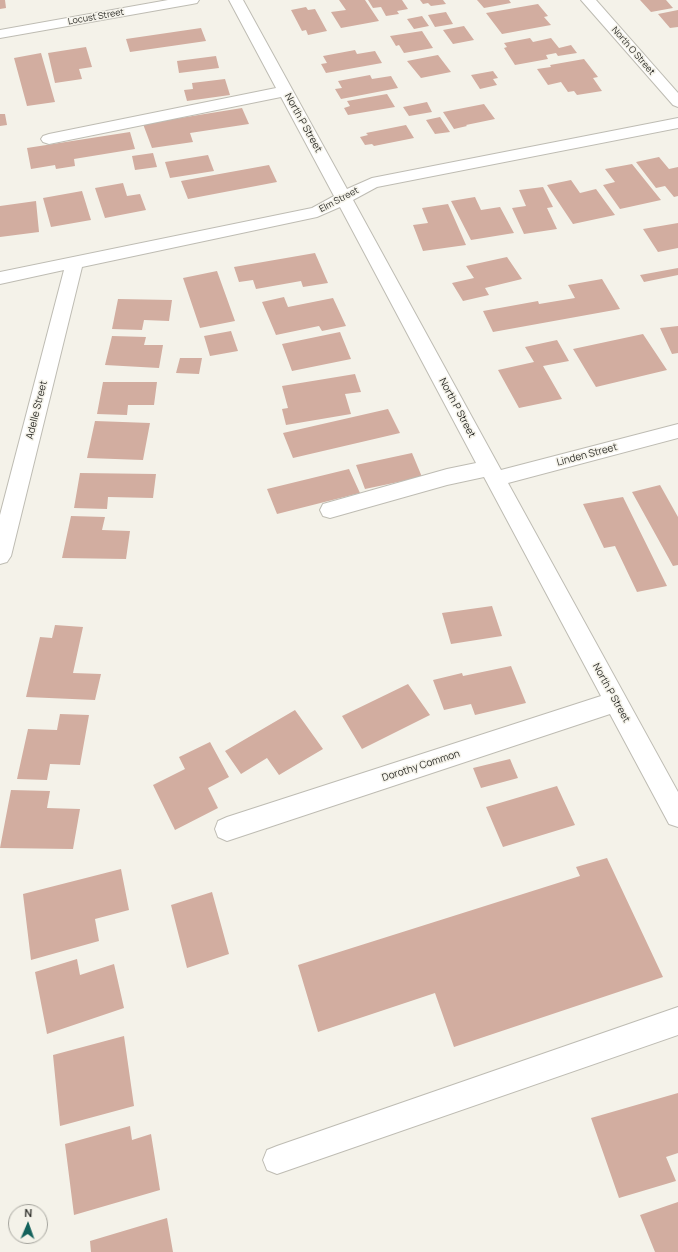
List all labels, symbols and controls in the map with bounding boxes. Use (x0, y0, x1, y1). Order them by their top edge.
street label: Locust Street (67, 7, 125, 27)
street label: North O Street (609, 25, 657, 77)
street label: North P Street (282, 91, 324, 155)
street label: Elm Street (317, 185, 361, 215)
street label: North P Street (436, 376, 478, 440)
street label: Adelle Street (24, 379, 50, 441)
street label: Linden Street (555, 441, 619, 469)
street label: North P Street (590, 661, 632, 725)
street label: Dorothy Common (381, 748, 461, 784)
north arrow (8, 1204, 48, 1244)
text: N (24, 1205, 33, 1220)

